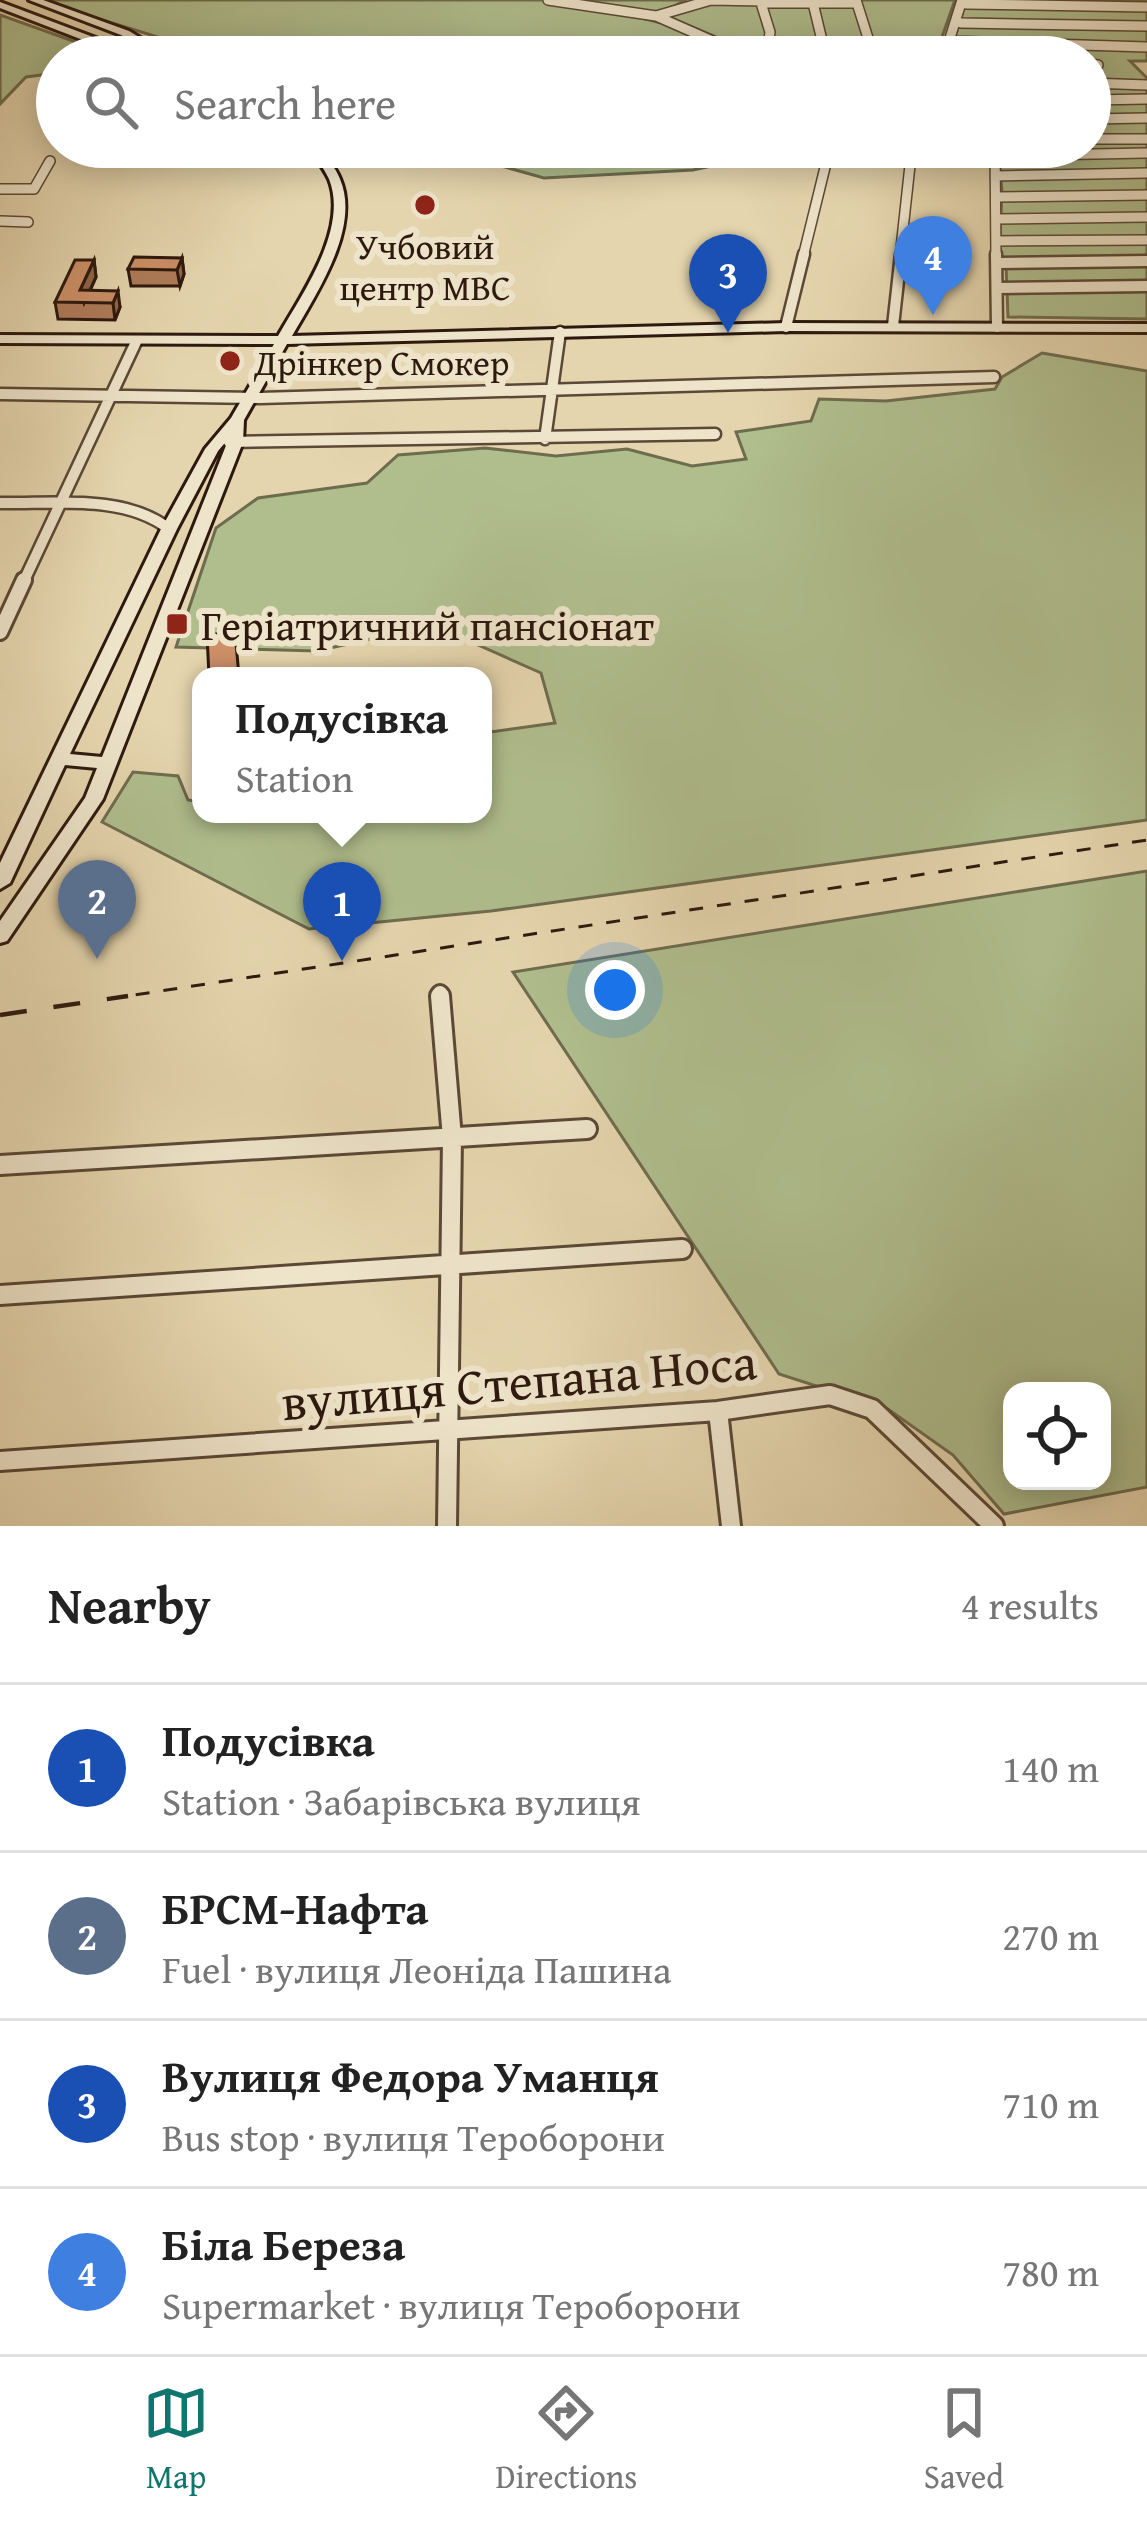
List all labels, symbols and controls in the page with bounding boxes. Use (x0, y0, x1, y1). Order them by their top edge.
search box (36, 36, 1111, 168)
icon: search (78, 69, 144, 135)
text: Search here (174, 70, 396, 135)
marker: Учбовий центр МВС (412, 192, 438, 218)
pin: 4 (894, 216, 972, 315)
place label: Учбовий центр МВС (339, 219, 511, 313)
pin: 3 (689, 234, 767, 333)
place label: Дрінкер Смокер (253, 335, 509, 388)
marker: Дрінкер Смокер (217, 348, 243, 374)
place label: Геріатричний пансіонат (201, 594, 654, 655)
marker: Геріатричний пансіонат (164, 611, 190, 637)
popup (192, 667, 492, 823)
text: Подусівка (236, 684, 448, 749)
text: Station (236, 749, 353, 806)
pin: 2 (58, 860, 136, 959)
pin: 1 (303, 862, 381, 961)
your location (585, 960, 645, 1020)
street label: вулиця Степана Носа (278, 1323, 760, 1439)
map controls (1003, 1382, 1111, 1490)
button: locate (1003, 1382, 1111, 1490)
text: Nearby (48, 1567, 211, 1642)
text: 4 results (961, 1576, 1099, 1633)
text: Подусівка (162, 1707, 375, 1772)
text: 1 (77, 1739, 97, 1796)
text: 140 m (1002, 1739, 1099, 1796)
text: Station · Забарівська вулиця (162, 1772, 640, 1829)
text: БРСМ-Нафта (162, 1875, 429, 1940)
text: 2 (77, 1907, 97, 1964)
text: 270 m (1002, 1907, 1099, 1964)
text: Fuel · вулиця Леоніда Пашина (162, 1940, 672, 1997)
text: Вулиця Федора Уманця (162, 2043, 659, 2108)
text: 3 (77, 2075, 97, 2132)
text: 710 m (1002, 2075, 1099, 2132)
text: Bus stop · вулиця Тероборони (162, 2108, 665, 2165)
text: Біла Береза (162, 2211, 405, 2276)
text: 4 (77, 2243, 97, 2300)
text: 780 m (1002, 2243, 1099, 2300)
text: Supermarket · вулиця Тероборони (162, 2276, 740, 2333)
tab: Map (143, 2380, 209, 2500)
tab: Directions (496, 2380, 637, 2500)
tab: Saved (924, 2380, 1004, 2500)

